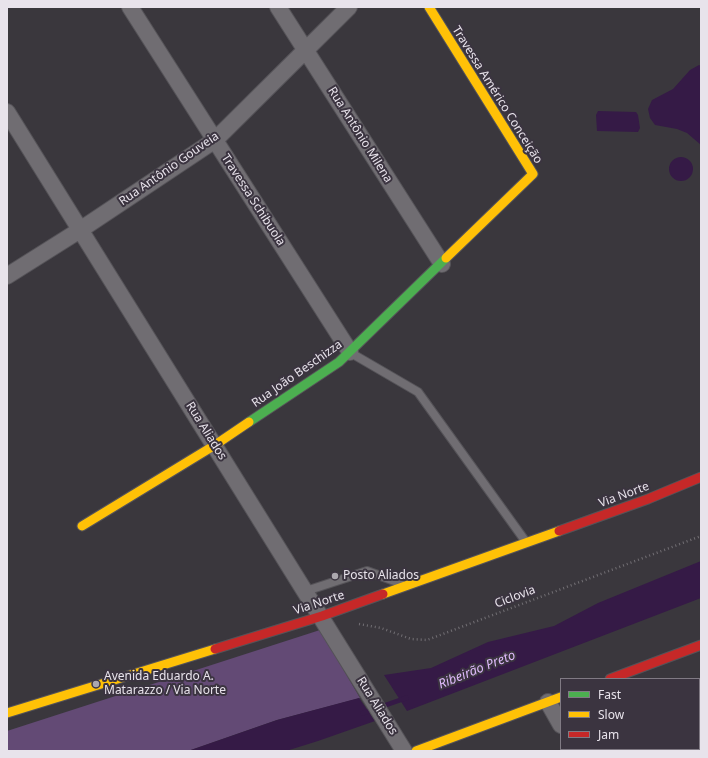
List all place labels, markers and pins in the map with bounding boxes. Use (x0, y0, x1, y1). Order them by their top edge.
place label: Posto Aliados (343, 569, 419, 583)
marker: Posto Aliados (330, 571, 340, 581)
place label: Avenida Eduardo A. Matarazzo / Via Norte (104, 670, 226, 698)
marker: Avenida Eduardo A. Matarazzo / Via Norte (91, 679, 101, 689)

